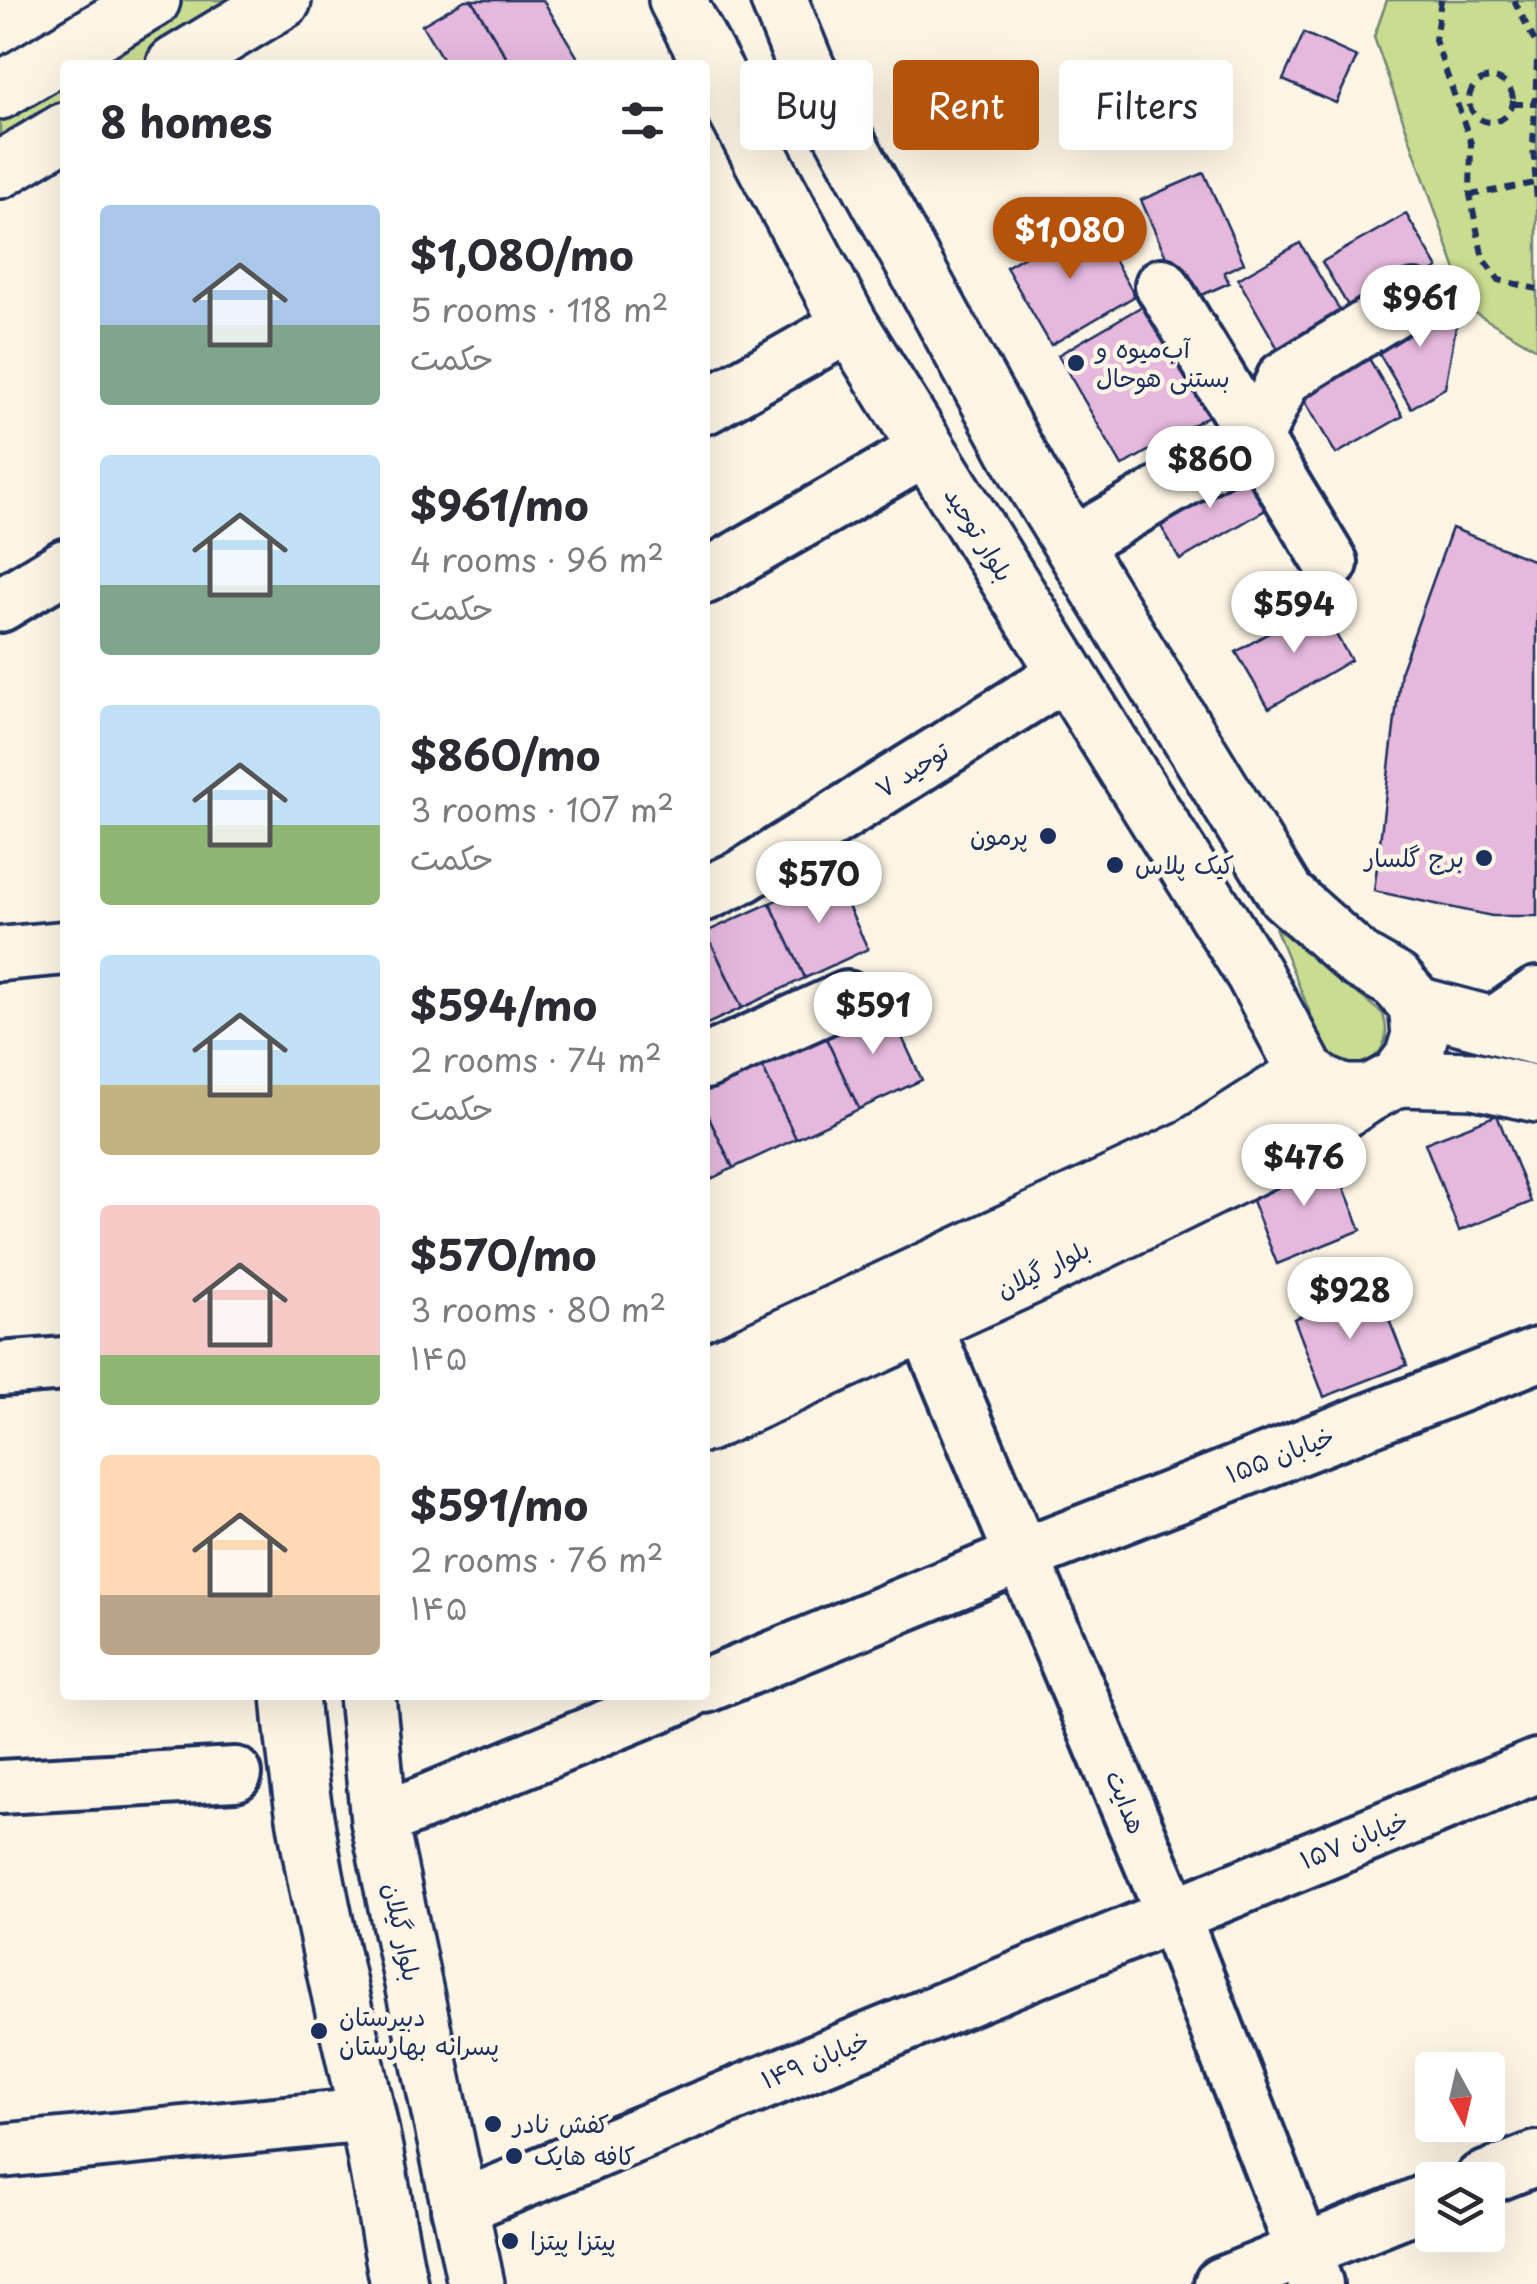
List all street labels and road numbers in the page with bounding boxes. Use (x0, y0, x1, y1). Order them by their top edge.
street label: بلوار توحید (936, 479, 1024, 588)
street label: توحید ۷ (867, 731, 957, 807)
street label: بلوار گیلان (989, 1229, 1096, 1307)
street label: خیابان ۱۵۵ (1220, 1416, 1339, 1492)
street label: هدایت (1097, 1764, 1157, 1839)
street label: خیابان ۱۵۷ (1294, 1800, 1414, 1878)
street label: بلوار گیلان (374, 1879, 432, 1985)
street label: خیابان ۱۴۹ (755, 2020, 874, 2098)

